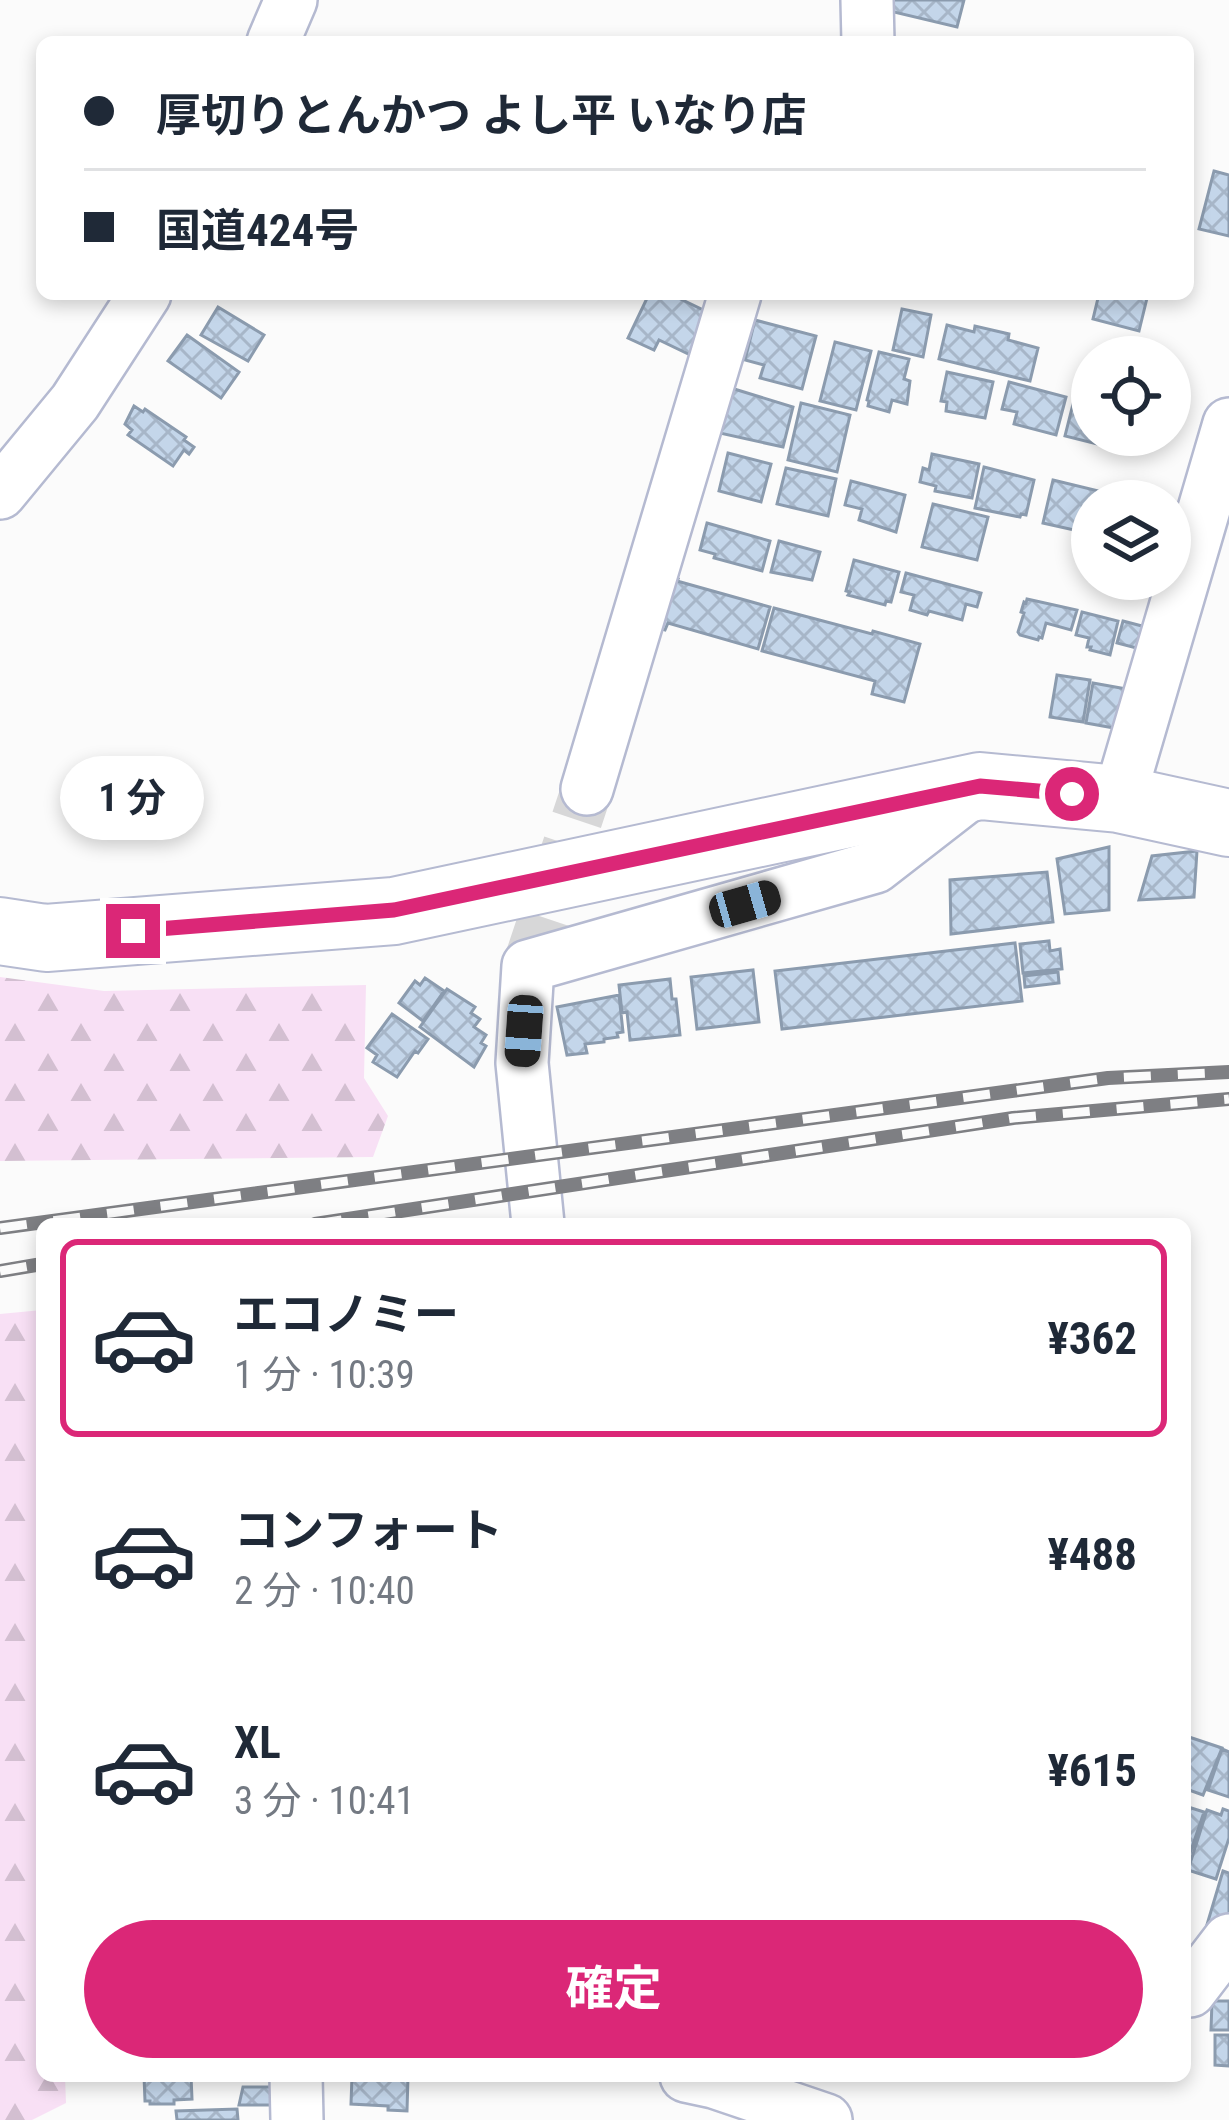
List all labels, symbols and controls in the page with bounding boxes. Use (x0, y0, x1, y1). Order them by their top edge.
text: 厚切りとんかつ よし平 いなり店 (156, 89, 807, 142)
text: 国道424号 (156, 204, 359, 257)
map controls (1071, 336, 1191, 600)
button: locate (1071, 336, 1191, 456)
button: layers (1071, 480, 1191, 600)
callout: 1 分 (61, 757, 205, 841)
route start (1045, 767, 1099, 821)
text: 1 分 (98, 775, 166, 821)
car (705, 877, 785, 931)
route end (106, 904, 160, 958)
car (504, 994, 544, 1068)
icon: car (90, 1284, 198, 1392)
text: エコノミー (234, 1288, 459, 1341)
text: ¥362 (1047, 1312, 1137, 1365)
text: 1 分 · 10:39 (234, 1352, 415, 1398)
icon: car (90, 1500, 198, 1608)
text: コンフォート (234, 1504, 503, 1557)
text: ¥488 (1047, 1528, 1137, 1581)
text: 2 分 · 10:40 (234, 1568, 415, 1614)
icon: car (90, 1716, 198, 1824)
text: XL (234, 1716, 281, 1769)
text: ¥615 (1047, 1744, 1137, 1797)
text: 3 分 · 10:41 (234, 1778, 415, 1824)
button: 確定 (84, 1920, 1143, 2058)

